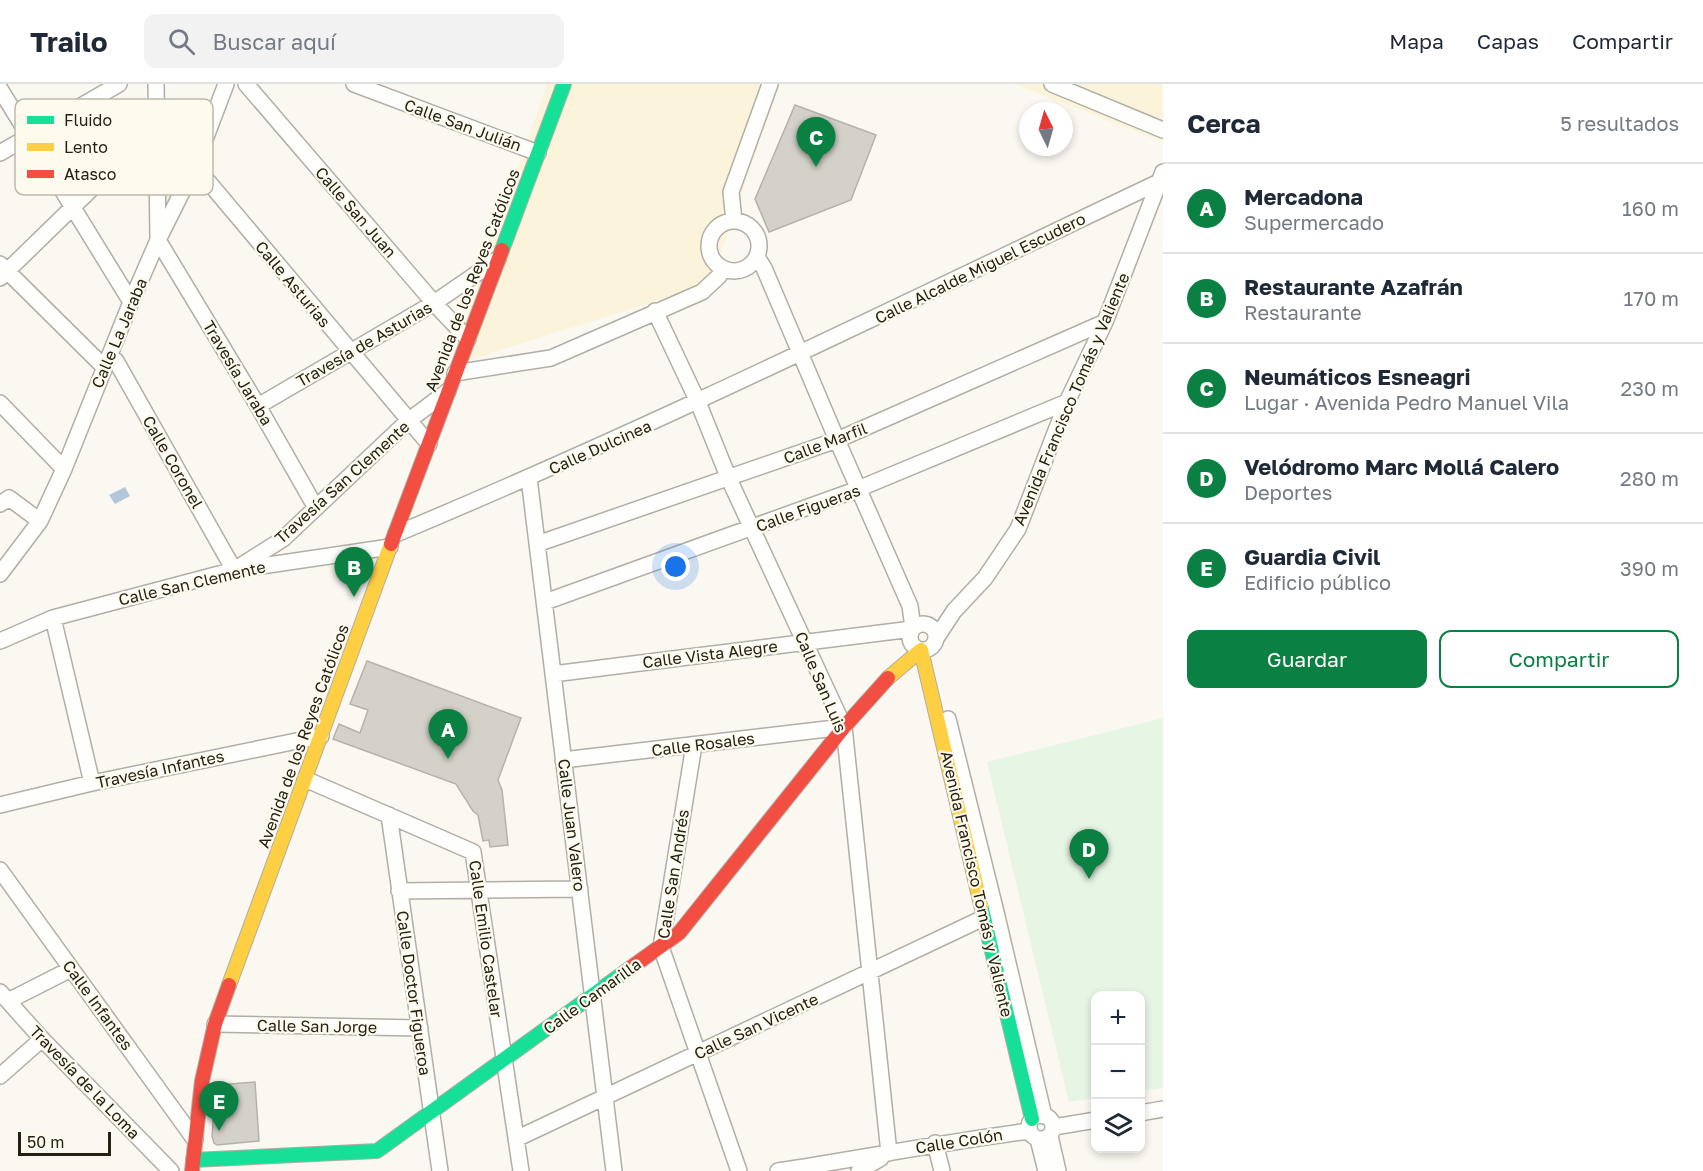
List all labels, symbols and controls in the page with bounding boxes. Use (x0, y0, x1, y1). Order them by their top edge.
search box (144, 14, 564, 68)
text: Trailo (30, 25, 108, 58)
icon: search (165, 25, 198, 58)
text: Buscar aquí (213, 28, 336, 55)
text: Mapa (1389, 28, 1444, 54)
text: Capas (1477, 28, 1539, 54)
text: Compartir (1572, 28, 1673, 54)
street label: Calle San Julián (402, 95, 524, 155)
legend (15, 99, 213, 195)
north arrow (1019, 102, 1073, 156)
text: Cerca (1187, 108, 1261, 139)
text: Fluido (64, 110, 112, 130)
text: 5 resultados (1560, 111, 1679, 135)
pin: C (796, 118, 836, 167)
text: Lento (64, 137, 108, 157)
street label: Calle San Juan (311, 162, 401, 262)
text: Atasco (64, 164, 116, 184)
street label: Avenida de los Reyes Católicos (420, 166, 524, 394)
text: Mercadona (1244, 183, 1363, 210)
text: A (1199, 196, 1214, 220)
text: 160 m (1622, 196, 1679, 220)
street label: Calle Alcalde Miguel Escudero (871, 208, 1089, 328)
text: Supermercado (1244, 210, 1384, 234)
street label: Calle Asturias (251, 237, 335, 331)
street label: Avenida Francisco Tomás y Valiente (1009, 270, 1133, 528)
text: Restaurante Azafrán (1244, 273, 1463, 300)
street label: Calle La Jaraba (87, 275, 151, 391)
text: B (1199, 286, 1214, 310)
text: 170 m (1624, 286, 1679, 310)
street label: Travesía de Asturias (293, 297, 435, 391)
text: Restaurante (1244, 300, 1362, 324)
street label: Travesía Jaraba (199, 317, 277, 429)
text: Neumáticos Esneagri (1244, 363, 1471, 390)
text: C (1199, 376, 1214, 400)
text: 230 m (1621, 376, 1679, 400)
text: Lugar · Avenida Pedro Manuel Vila (1244, 390, 1569, 414)
street label: Calle Coronel (138, 412, 208, 512)
street label: Calle Dulcinea (546, 415, 654, 479)
street label: Travesía San Clemente (271, 416, 413, 548)
street label: Calle Marfil (780, 418, 870, 468)
text: Velódromo Marc Mollá Calero (1244, 453, 1559, 480)
text: D (1199, 466, 1214, 490)
text: 280 m (1620, 466, 1679, 490)
street label: Calle Figueras (753, 480, 863, 536)
text: Deportes (1244, 480, 1332, 504)
text: Guardia Civil (1244, 543, 1380, 570)
pin: B (334, 548, 374, 597)
your location (661, 552, 690, 581)
street label: Calle San Clemente (117, 556, 267, 610)
text: E (1200, 556, 1213, 580)
text: 390 m (1620, 556, 1679, 580)
text: Edificio público (1244, 570, 1391, 594)
street label: Avenida de los Reyes Católicos (253, 621, 353, 851)
street label: Calle San Luis (791, 629, 851, 735)
button: Guardar (1187, 630, 1427, 688)
button: Compartir (1439, 630, 1679, 688)
street label: Calle Vista Alegre (641, 636, 779, 672)
pin: A (428, 710, 468, 759)
street label: Calle Rosales (650, 728, 756, 760)
street label: Travesía Infantes (94, 746, 226, 792)
street label: Avenida Francisco Tomás y Valiente (937, 749, 1017, 1019)
street label: Calle Juan Valero (554, 758, 590, 892)
street label: Calle San Andrés (653, 808, 693, 940)
pin: D (1070, 830, 1108, 879)
street label: Calle Emilio Castelar (465, 859, 507, 1019)
street label: Calle Doctor Figueroa (393, 909, 435, 1077)
street label: Calle Camarilla (539, 954, 645, 1038)
street label: Calle Infantes (59, 956, 137, 1054)
street label: Calle San Vicente (691, 988, 821, 1064)
map controls (1091, 991, 1145, 1153)
button: + (1091, 991, 1145, 1045)
street label: Calle San Jorge (257, 1015, 377, 1037)
street label: Travesía de la Loma (26, 1021, 144, 1143)
button: − (1091, 1045, 1145, 1099)
pin: E (200, 1082, 238, 1131)
button: layers (1091, 1099, 1145, 1153)
street label: Calle Colón (914, 1124, 1004, 1158)
scale bar (18, 1129, 111, 1156)
text: 50 m (27, 1132, 64, 1152)

